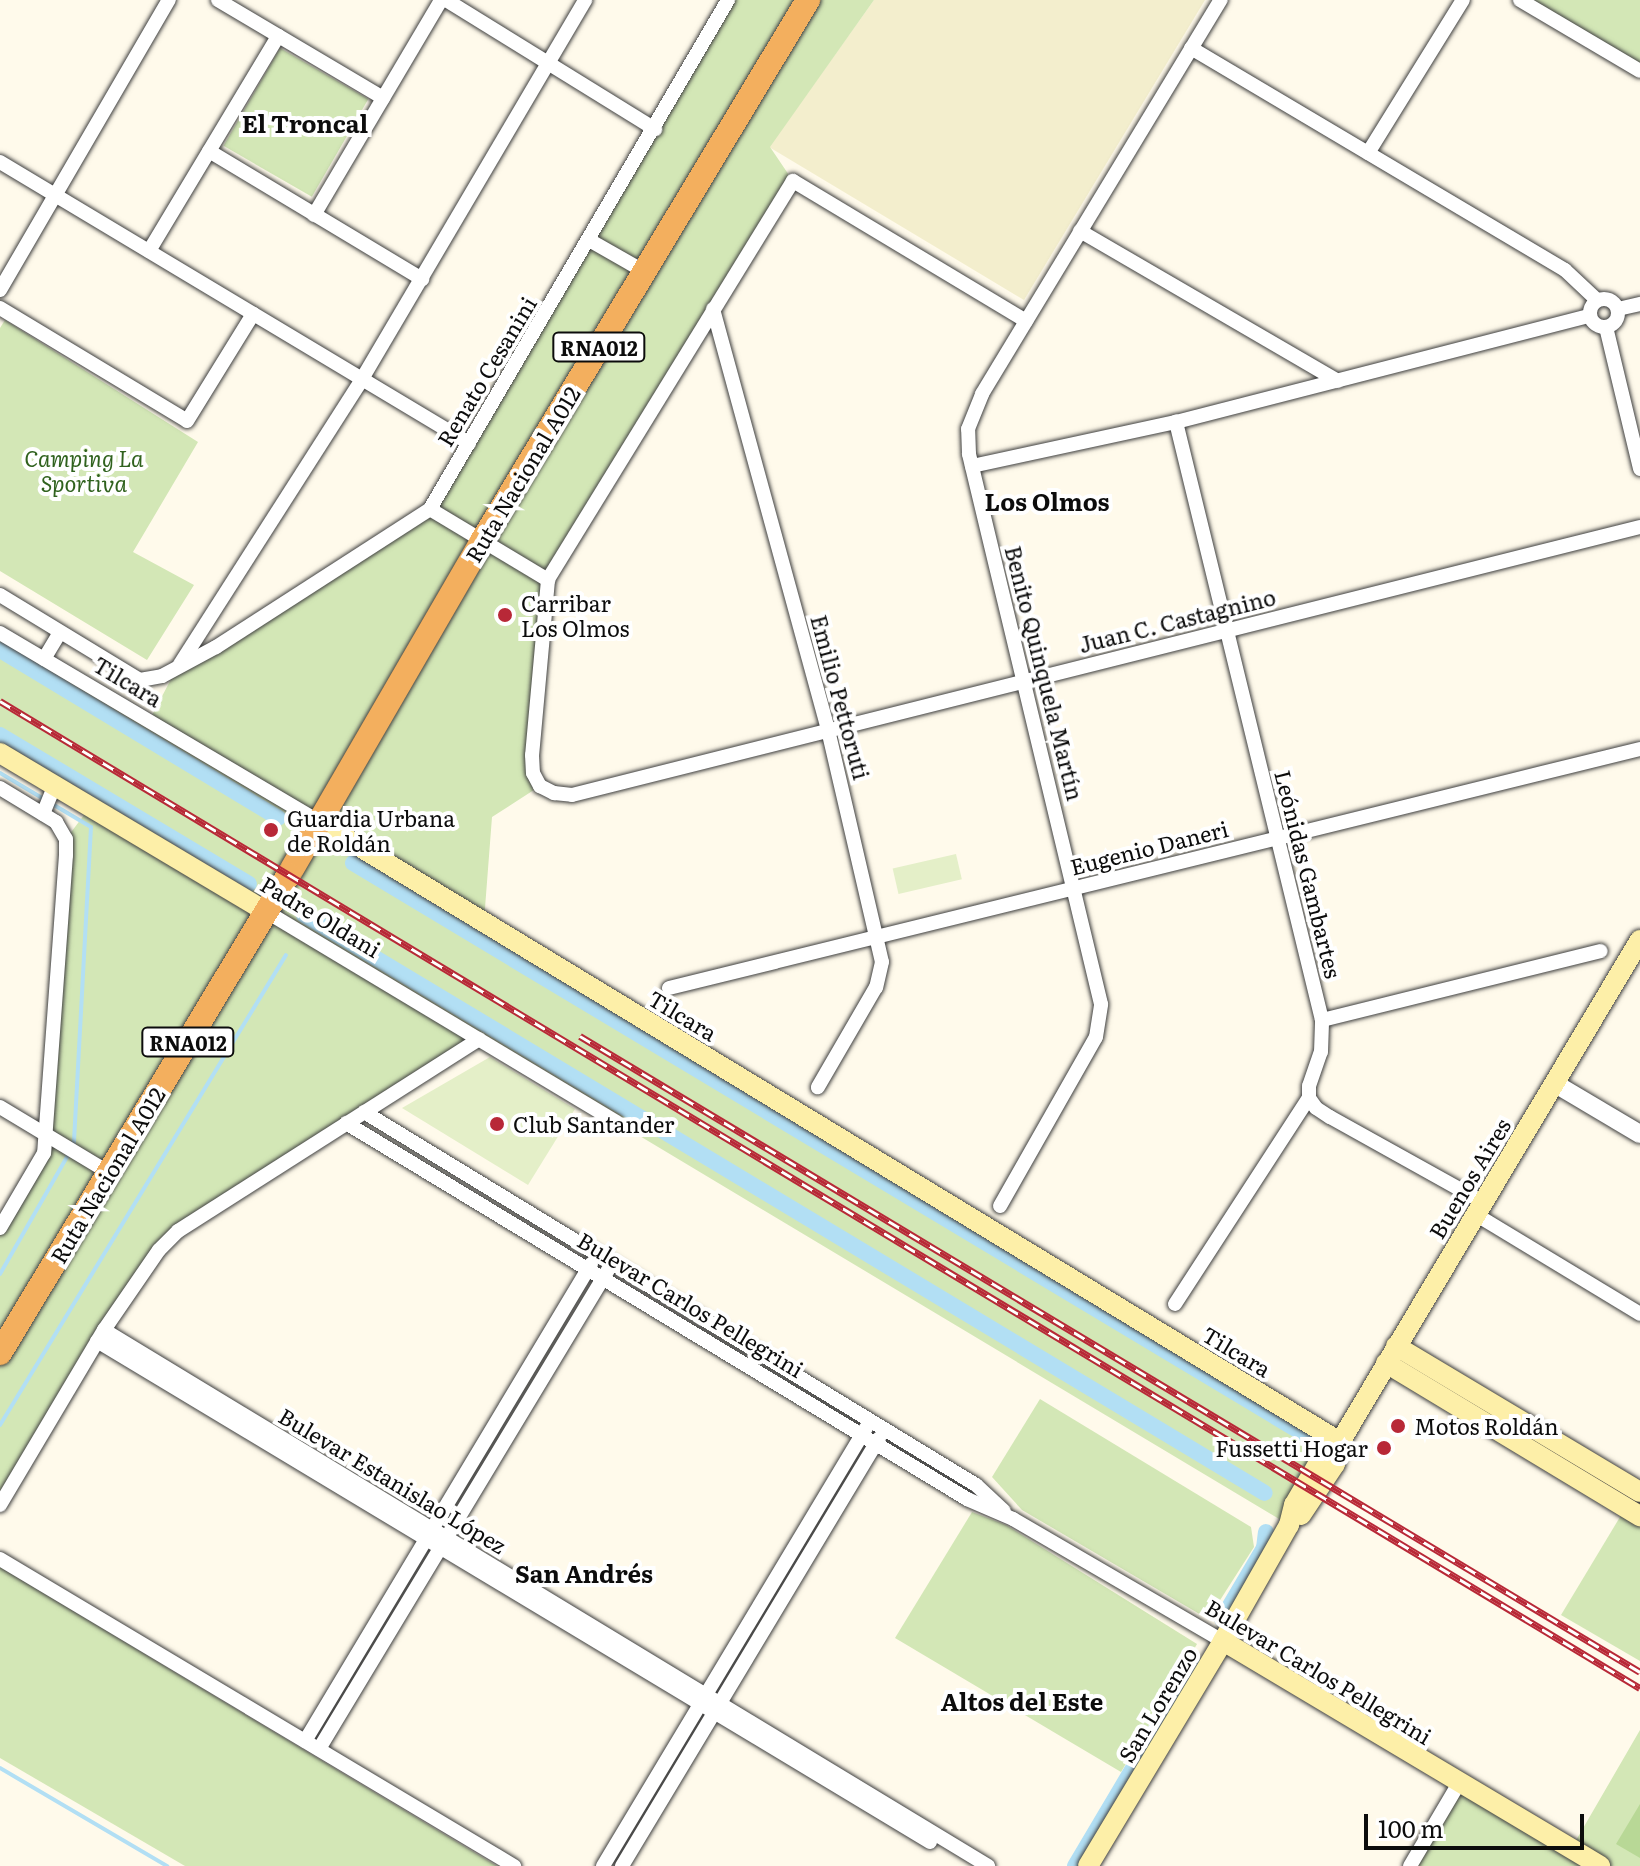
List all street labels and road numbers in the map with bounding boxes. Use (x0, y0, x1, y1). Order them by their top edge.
street label: Renato Cesanini (431, 291, 541, 451)
road number: RNA012 (551, 331, 647, 363)
street label: Ruta Nacional A012 (459, 381, 585, 567)
street label: Benito Quinquela Martín (1001, 543, 1089, 803)
street label: Juan C. Castagnino (1076, 583, 1278, 657)
street label: Emilio Pettoruti (806, 612, 876, 782)
street label: Tilcara (89, 650, 167, 712)
street label: Leónidas Gambartes (1270, 767, 1348, 981)
street label: Eugenio Daneri (1067, 815, 1231, 879)
street label: Padre Oldani (256, 870, 386, 962)
street label: Tilcara (644, 984, 722, 1046)
road number: RNA012 (140, 1026, 236, 1058)
street label: Ruta Nacional A012 (44, 1082, 170, 1268)
street label: Buenos Aires (1423, 1113, 1515, 1243)
street label: Bulevar Carlos Pellegrini (573, 1226, 809, 1382)
street label: Tilcara (1198, 1320, 1276, 1382)
street label: Bulevar Estanislao López (275, 1402, 511, 1558)
street label: Bulevar Carlos Pellegrini (1201, 1593, 1437, 1749)
street label: San Lorenzo (1112, 1642, 1202, 1766)

